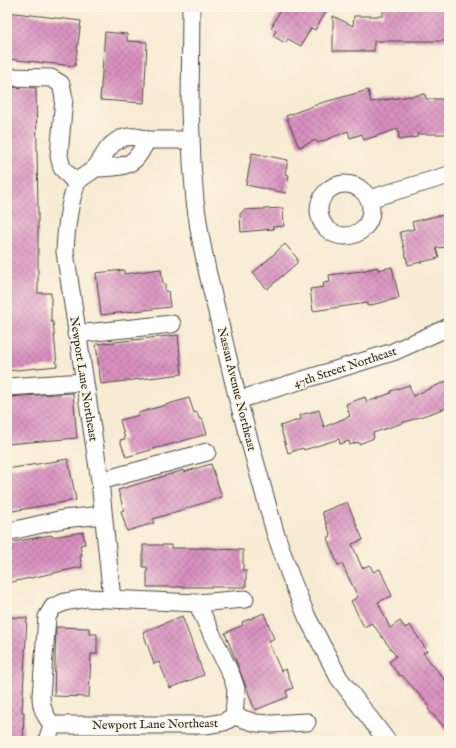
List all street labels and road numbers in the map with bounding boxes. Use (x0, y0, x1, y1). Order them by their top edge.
street label: Newport Lane Northeast (65, 316, 101, 443)
street label: Nassau Avenue Northeast (214, 326, 259, 453)
street label: 47th Street Northeast (292, 344, 398, 391)
street label: Newport Lane Northeast (92, 716, 218, 734)

